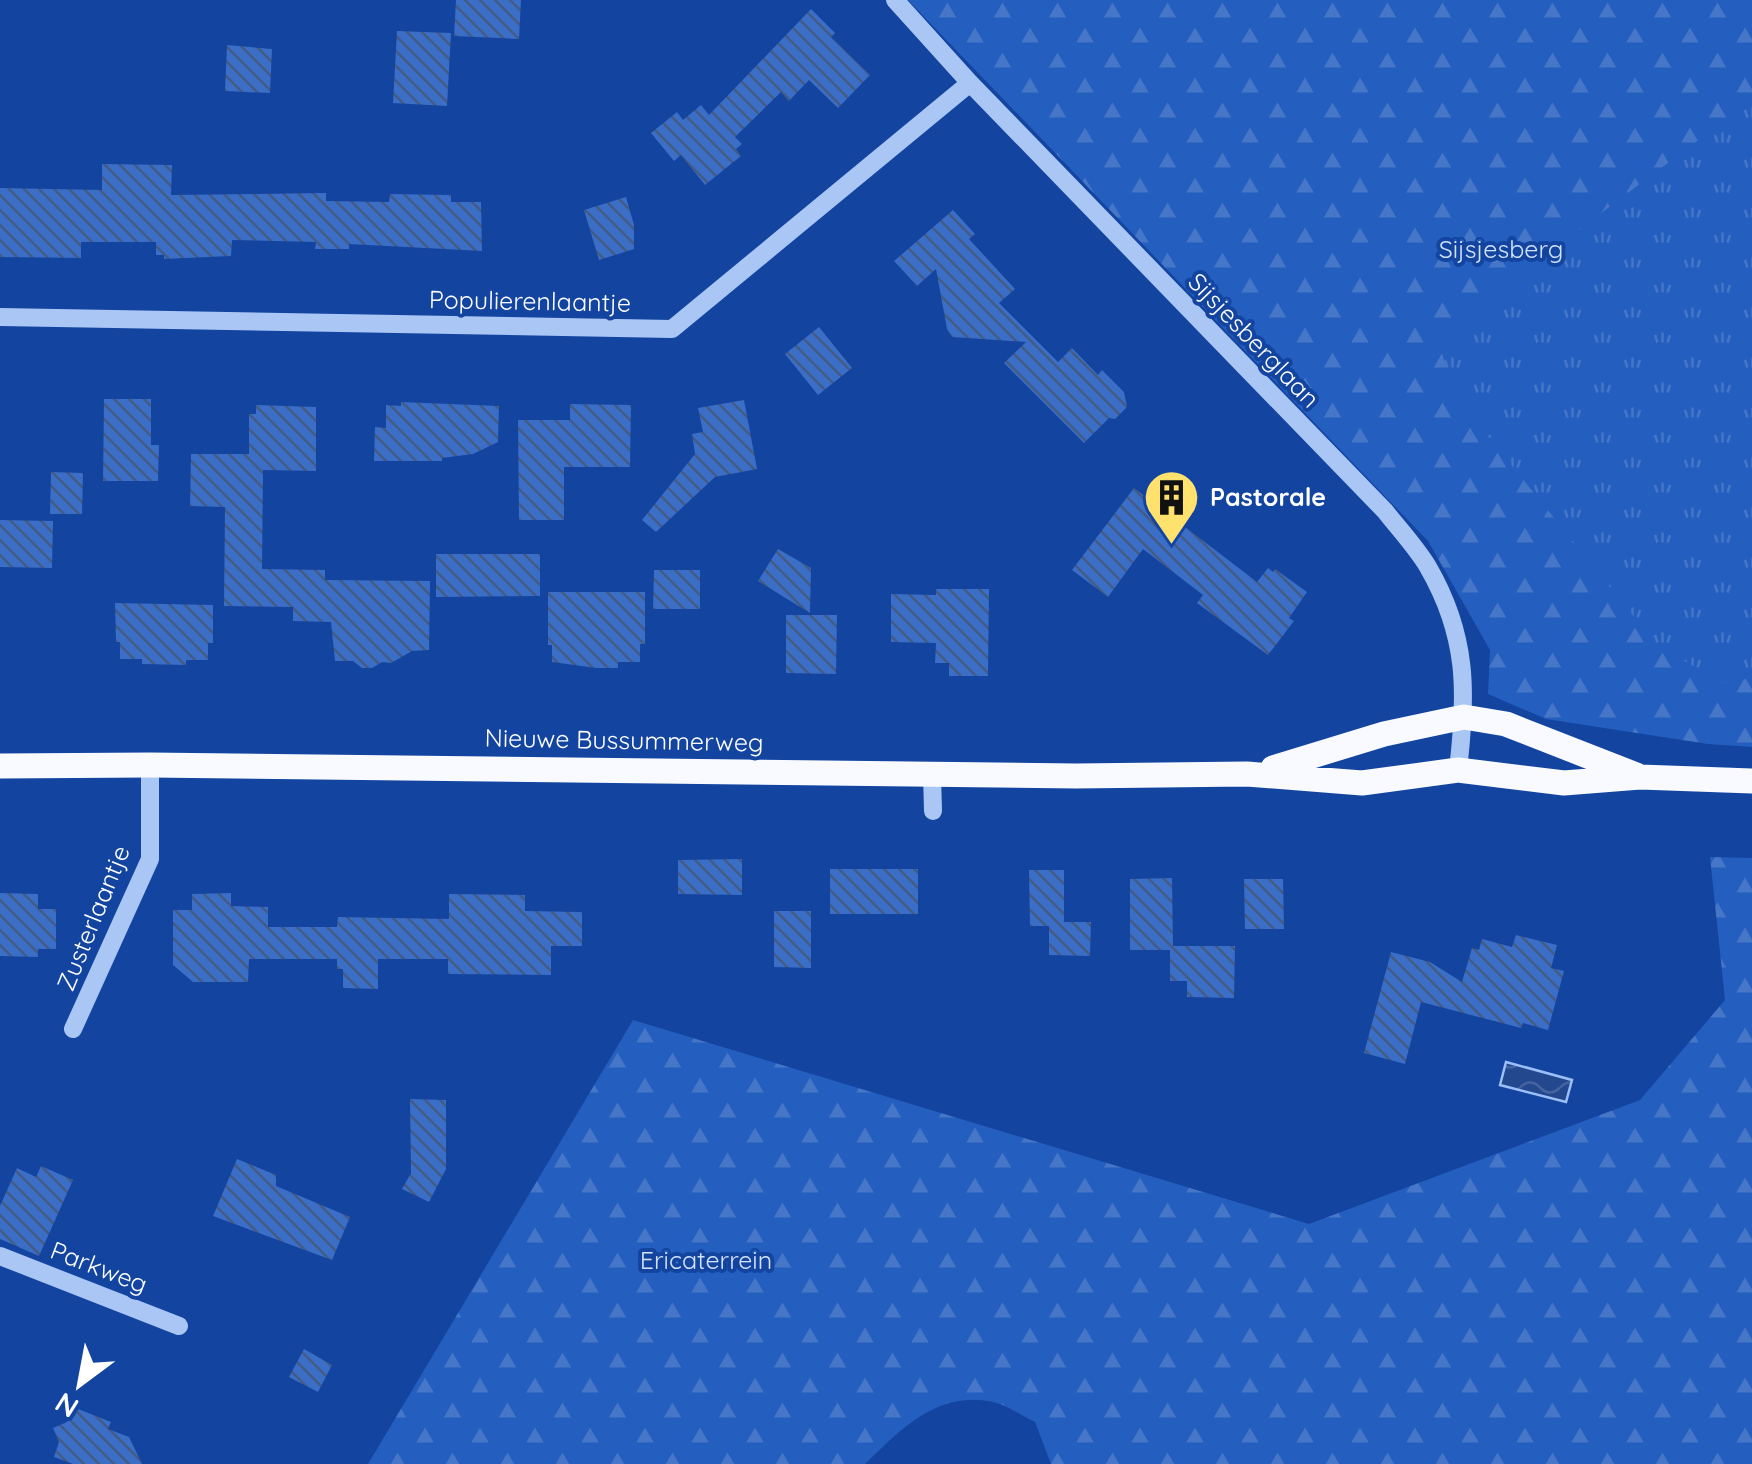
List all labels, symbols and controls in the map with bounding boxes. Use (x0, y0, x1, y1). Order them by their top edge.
park label: Sijsjesberg (1439, 233, 1563, 264)
street label: Sijsjesberglaan (1182, 266, 1326, 413)
street label: Populierenlaantje (429, 283, 631, 318)
building icon: Pastorale (1141, 467, 1201, 546)
place label: Pastorale (1210, 481, 1326, 512)
street label: Nieuwe Bussummerweg (484, 722, 764, 757)
street label: Zusterlaantje (49, 841, 136, 995)
street label: Parkweg (46, 1234, 152, 1299)
park label: Ericaterrein (640, 1244, 772, 1275)
north arrow (30, 1334, 130, 1434)
text: N (48, 1385, 84, 1426)

